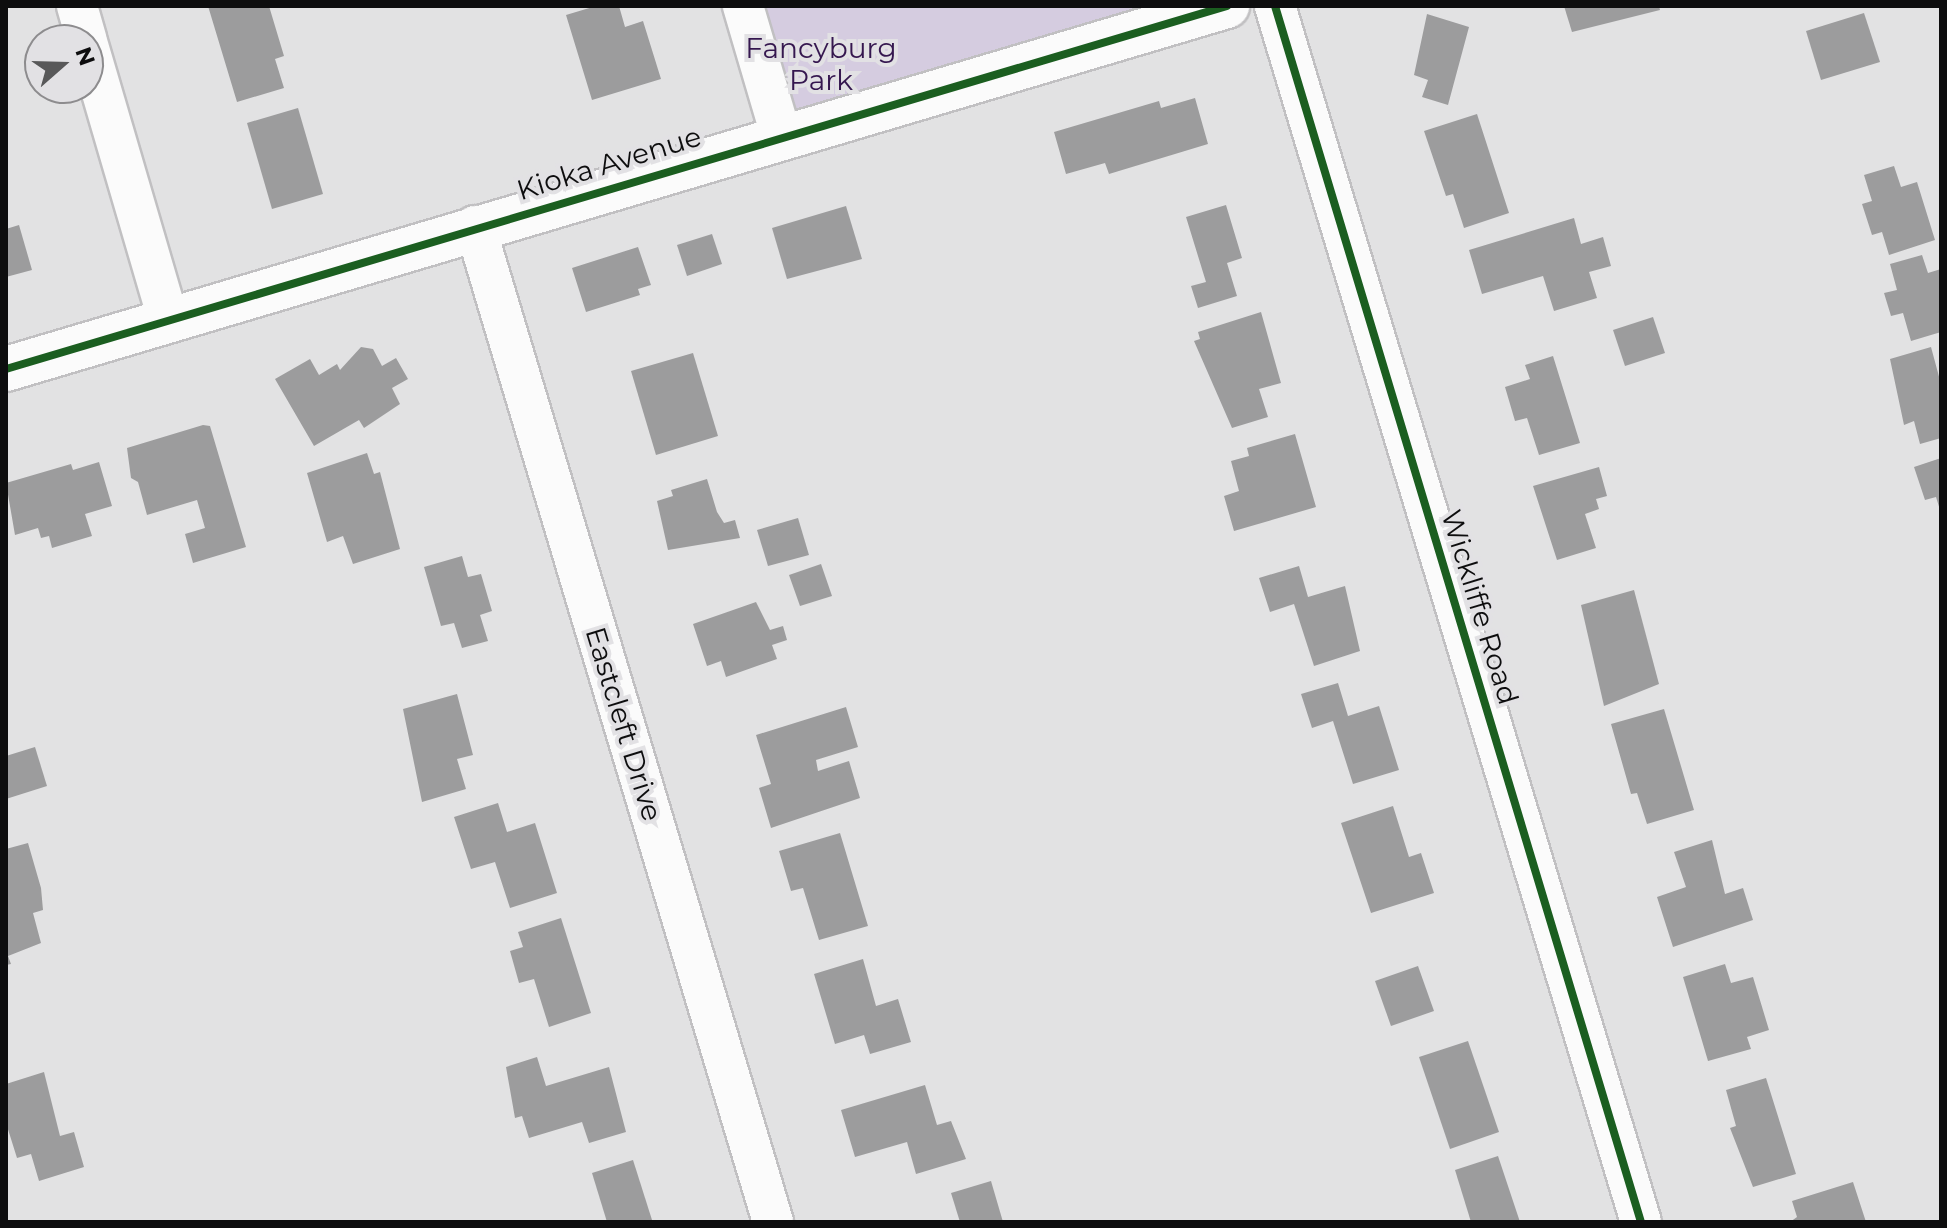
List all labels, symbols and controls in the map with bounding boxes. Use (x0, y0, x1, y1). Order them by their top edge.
north arrow (24, 24, 104, 104)
park label: Fancyburg Park (745, 31, 897, 97)
text: N (69, 43, 101, 69)
street label: Kioka Avenue (513, 119, 705, 207)
street label: Wickliffe Road (1434, 506, 1526, 708)
street label: Eastcleft Drive (579, 623, 669, 825)

